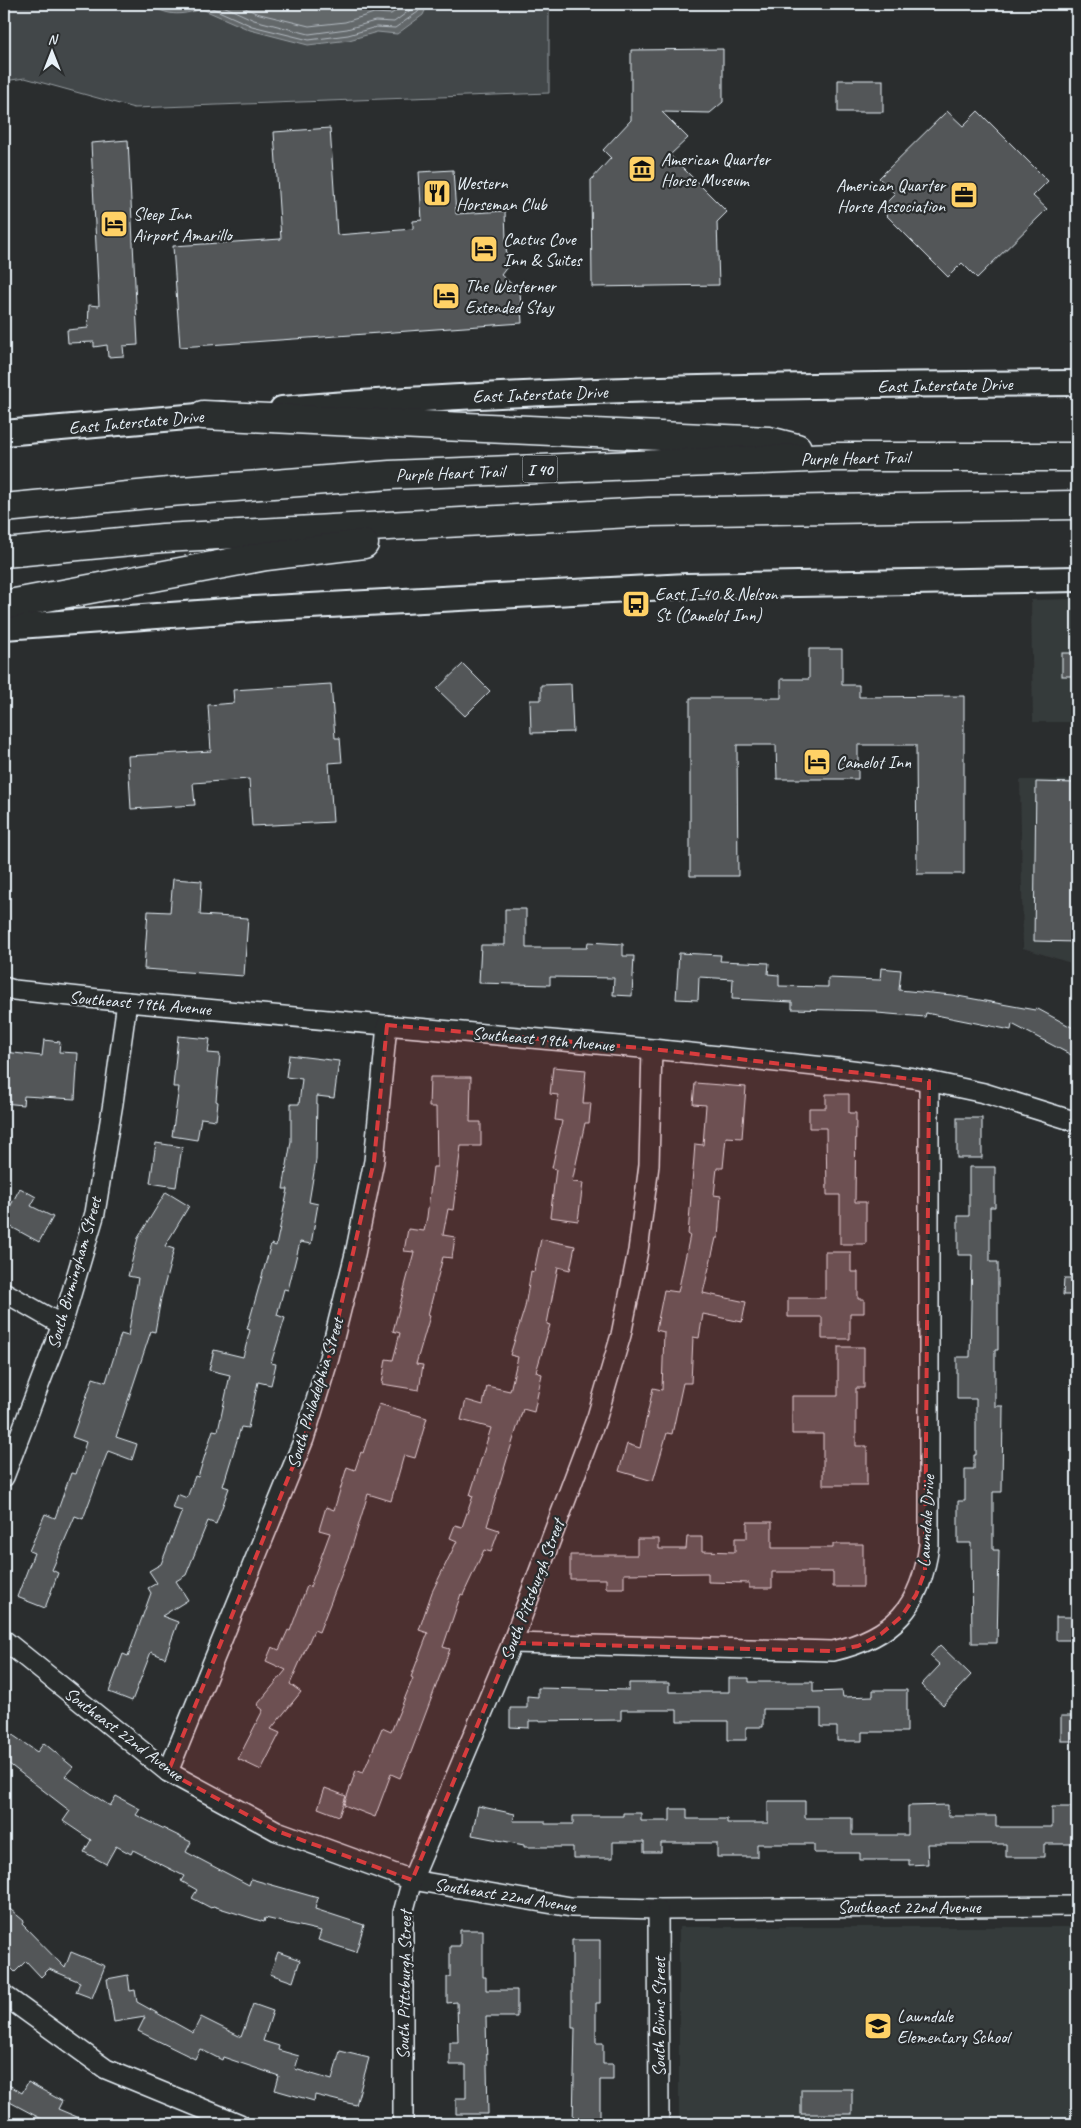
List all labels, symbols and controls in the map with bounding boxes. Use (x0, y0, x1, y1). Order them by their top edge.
north arrow (28, 28, 78, 78)
text: N (48, 31, 59, 48)
place label: American Quarter Horse Museum (661, 148, 773, 191)
museum icon: American Quarter Horse Museum (627, 154, 657, 184)
place label: Western Horseman Club (456, 172, 548, 215)
place label: American Quarter Horse Association (836, 174, 948, 217)
restaurant icon: Western Horseman Club (422, 178, 452, 208)
office icon: American Quarter Horse Association (949, 180, 979, 210)
place label: Sleep Inn Airport Amarillo (133, 203, 233, 246)
hotel icon: Sleep Inn Airport Amarillo (99, 209, 129, 239)
place label: Cactus Cove Inn & Suites (503, 228, 583, 271)
hotel icon: Cactus Cove Inn & Suites (469, 234, 499, 264)
place label: The Westerner Extended Stay (465, 275, 557, 318)
hotel icon: The Westerner Extended Stay (431, 281, 461, 311)
street label: East Interstate Drive (877, 373, 1014, 397)
street label: East Interstate Drive (472, 381, 609, 407)
street label: East Interstate Drive (68, 405, 205, 439)
street label: Purple Heart Trail (800, 446, 913, 470)
road number: I 40 (522, 456, 558, 482)
street label: Purple Heart Trail (395, 460, 508, 486)
place label: East I-40 & Nelson St (Camelot Inn) (655, 583, 778, 626)
bus stop icon: East I-40 & Nelson St (Camelot Inn) (621, 589, 651, 619)
hotel icon: Camelot Inn (802, 747, 832, 777)
place label: Camelot Inn (836, 751, 912, 773)
street label: Southeast 19th Avenue (68, 986, 213, 1020)
street label: Southeast 19th Avenue (471, 1022, 616, 1056)
street label: South Birmingham Street (42, 1193, 107, 1351)
street label: South Philadelphia Street (282, 1313, 349, 1471)
street label: Lawndale Drive (913, 1473, 939, 1568)
street label: South Pittsburgh Street (495, 1514, 570, 1664)
street label: Southeast 22nd Avenue (60, 1682, 189, 1787)
street label: Southeast 22nd Avenue (433, 1873, 579, 1917)
street label: Southeast 22nd Avenue (837, 1896, 982, 1918)
street label: South Pittsburgh Street (392, 1907, 416, 2060)
street label: South Bivins Street (648, 1955, 670, 2077)
place label: Lawndale Elementary School (897, 2005, 1012, 2048)
school or university icon: Lawndale Elementary School (863, 2011, 893, 2041)

